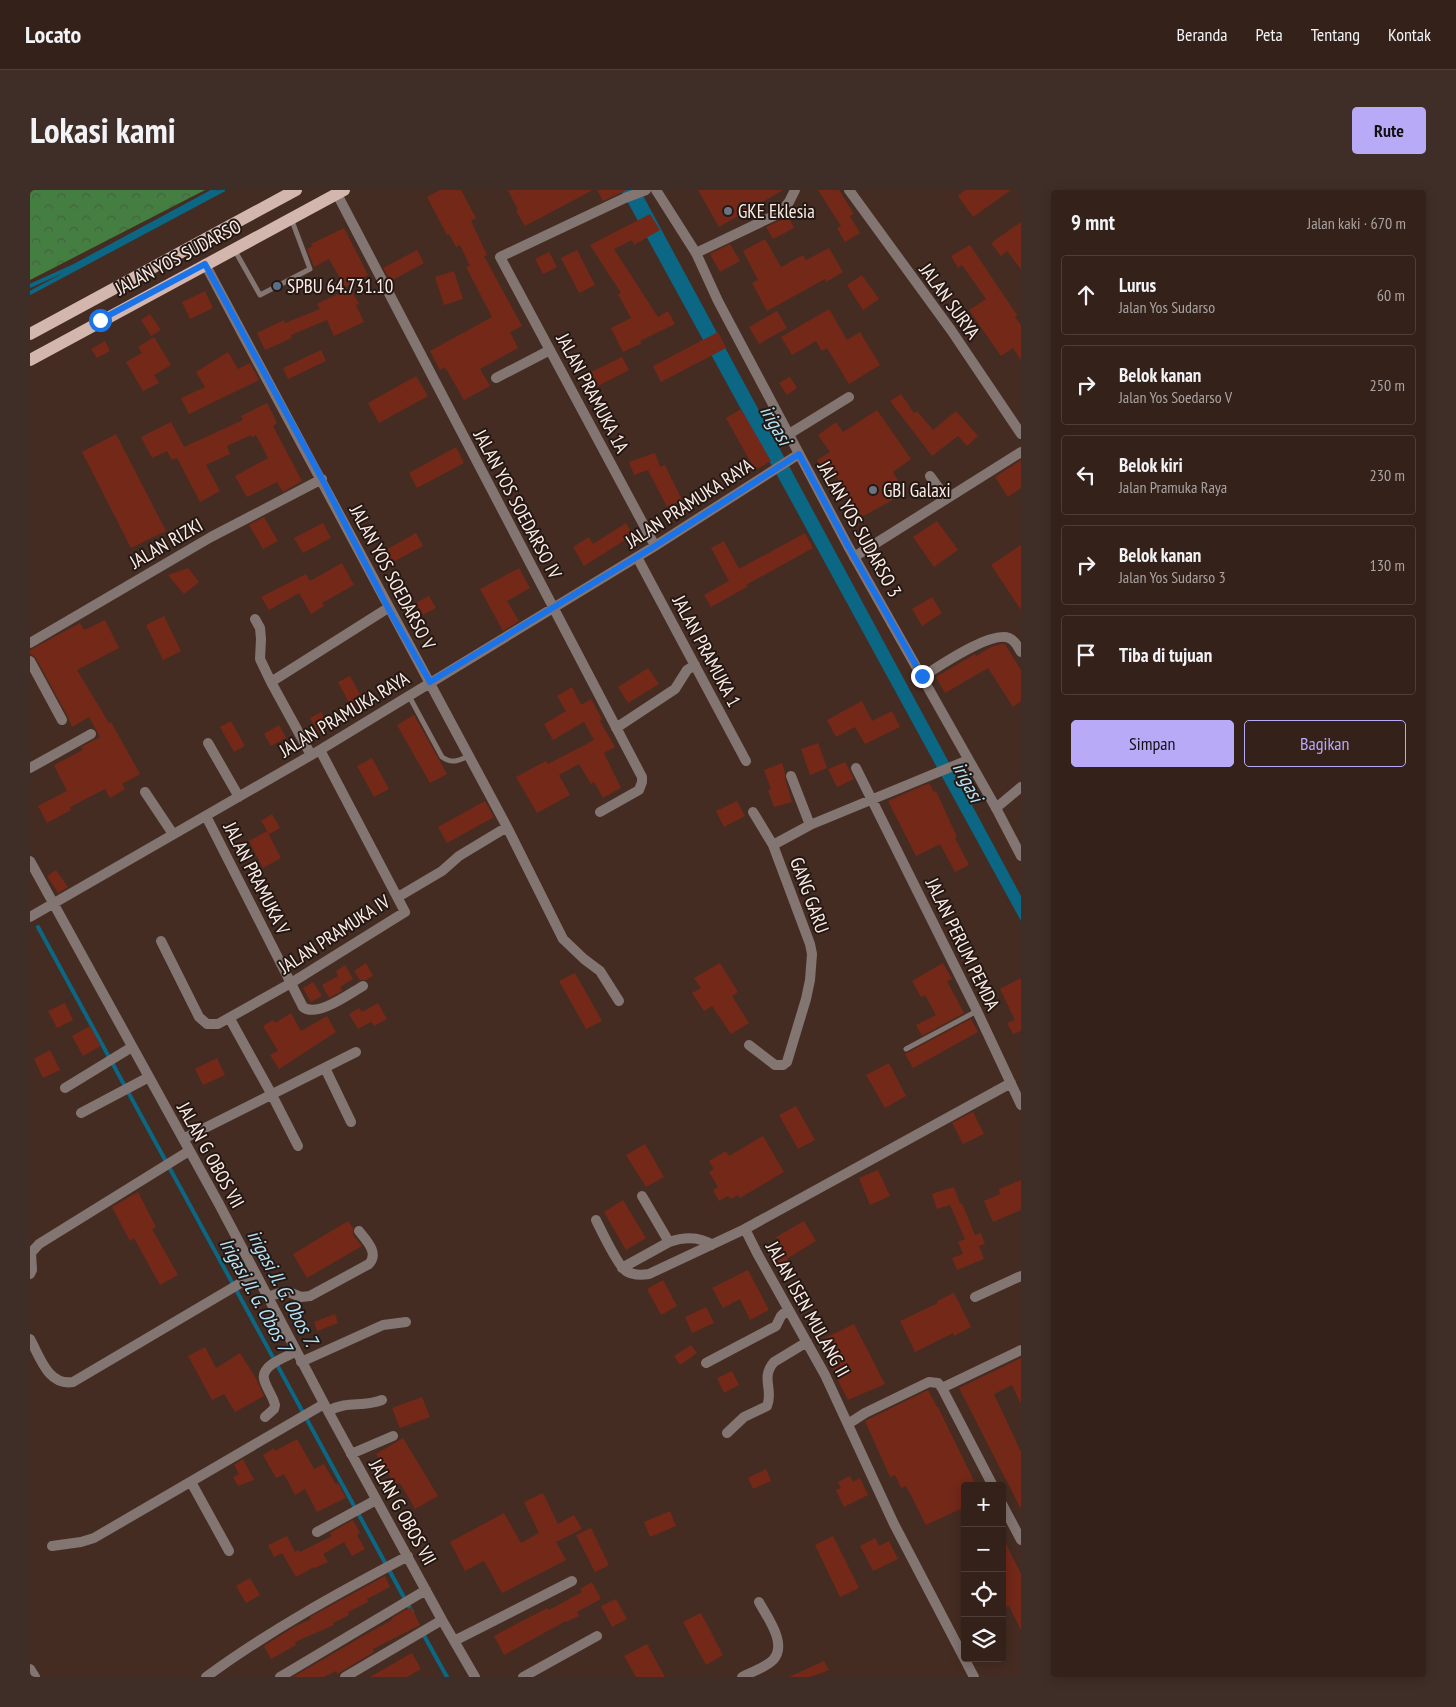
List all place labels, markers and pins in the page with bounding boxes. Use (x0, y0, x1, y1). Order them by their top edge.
place label: GKE Eklesia (738, 199, 815, 223)
marker: GKE Eklesia (722, 205, 734, 217)
place label: SPBU 64.731.10 (287, 274, 393, 298)
marker: SPBU 64.731.10 (271, 280, 283, 292)
place label: GBI Galaxi (883, 478, 951, 502)
marker: GBI Galaxi (867, 484, 879, 496)

